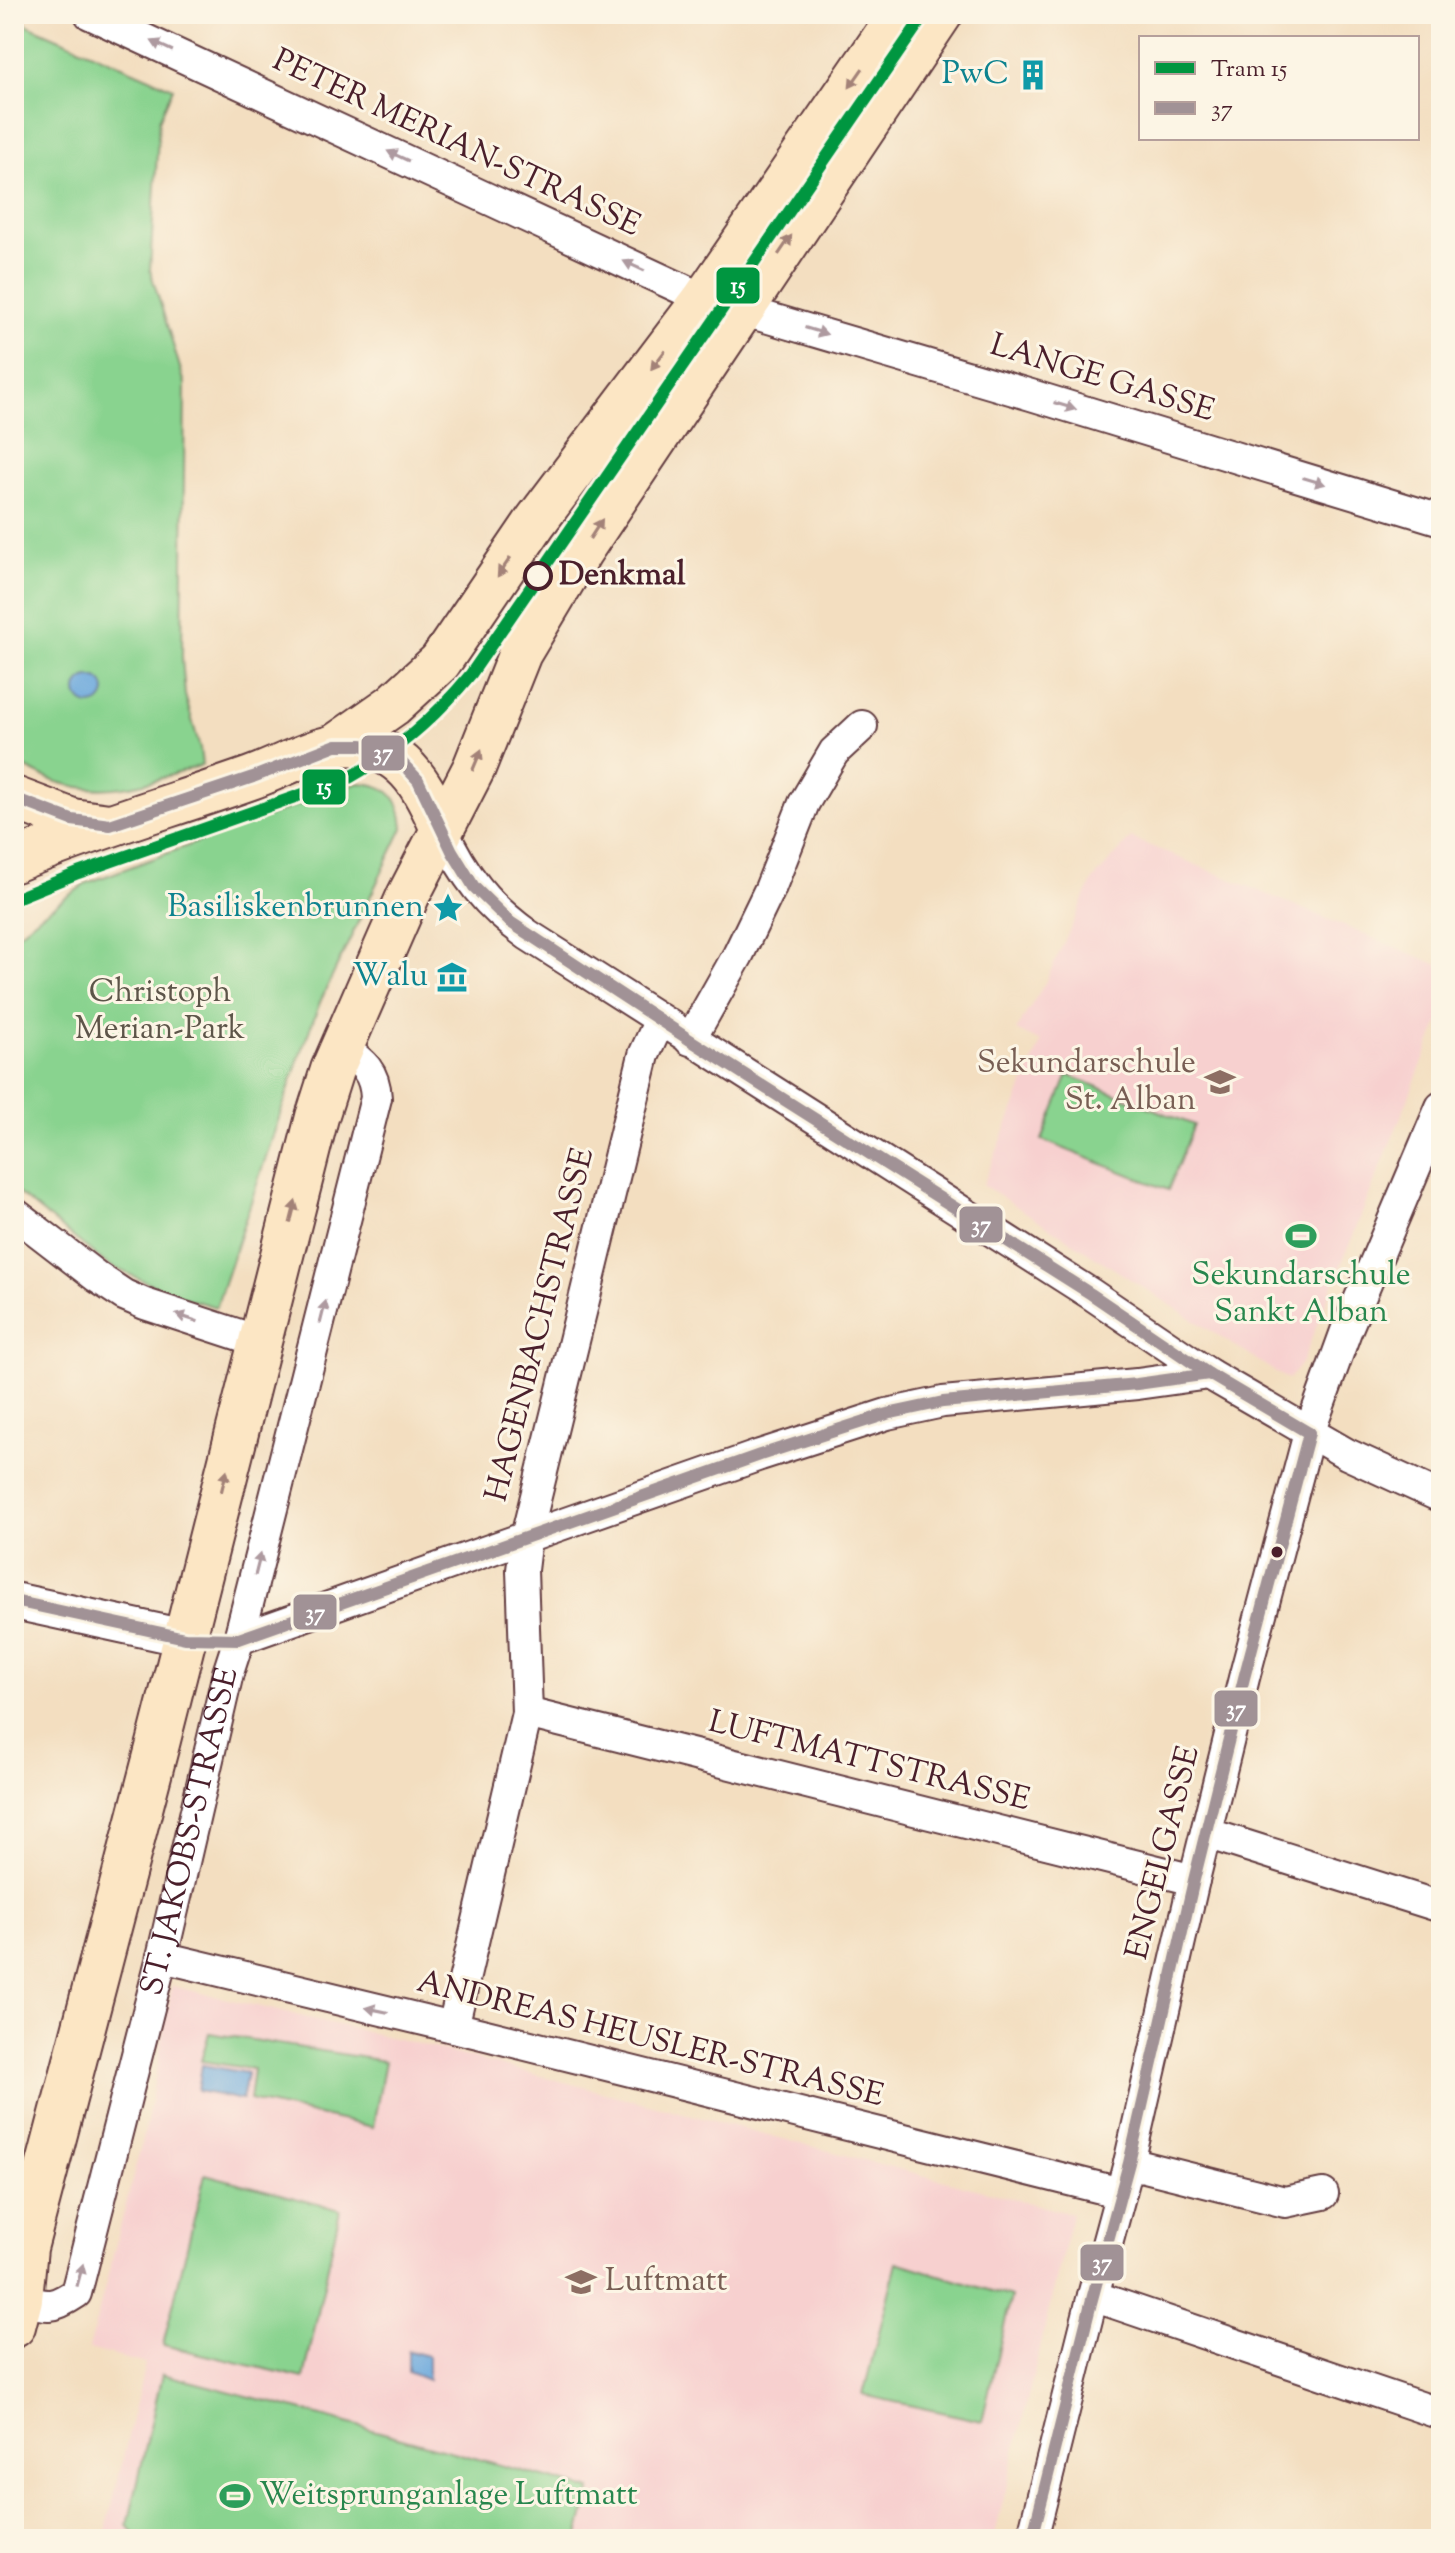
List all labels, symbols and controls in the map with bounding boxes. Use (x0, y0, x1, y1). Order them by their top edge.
legend (1139, 36, 1419, 140)
street label: PETER MERIAN-STRASSE (265, 38, 647, 250)
one-way arrow (151, 39, 174, 53)
place label: PwC (942, 52, 1009, 98)
text: Tram 15 (1211, 53, 1287, 87)
building icon: PwC (1016, 58, 1050, 92)
one-way arrow (849, 68, 864, 89)
text: 37 (1211, 93, 1233, 127)
one-way arrow (386, 149, 410, 163)
one-way arrow (777, 234, 792, 255)
one-way arrow (622, 259, 645, 273)
line badge: 15 (715, 266, 761, 305)
text: 15 (730, 272, 746, 304)
street label: LANGE GASSE (984, 323, 1220, 435)
one-way arrow (805, 325, 829, 338)
one-way arrow (651, 349, 667, 370)
one-way arrow (1054, 400, 1078, 412)
one-way arrow (1302, 476, 1326, 488)
one-way arrow (588, 519, 603, 540)
place label: Denkmal (559, 553, 686, 599)
one-way arrow (497, 557, 512, 578)
marker: Denkmal (524, 562, 552, 590)
line badge: 37 (360, 734, 406, 772)
text: 37 (373, 739, 394, 771)
one-way arrow (471, 748, 484, 772)
line badge: 15 (301, 768, 347, 806)
text: 15 (316, 773, 332, 805)
place label: Basiliskenbrunnen (167, 885, 424, 931)
place icon: Basiliskenbrunnen (431, 891, 465, 925)
place label: Walu (353, 954, 428, 1000)
museum icon: Walu (435, 960, 469, 994)
park label: Christoph Merian-Park (75, 970, 245, 1053)
place label: Sekundarschule St. Alban (977, 1041, 1196, 1124)
school or university icon: Sekundarschule St. Alban (1203, 1065, 1237, 1099)
street label: HAGENBACHSTRASSE (475, 1143, 607, 1507)
one-way arrow (288, 1199, 300, 1224)
line badge: 37 (958, 1205, 1004, 1244)
text: 37 (971, 1211, 992, 1243)
sports icon: Sekundarschule Sankt Alban (1284, 1219, 1318, 1253)
place label: Sekundarschule Sankt Alban (1191, 1253, 1411, 1336)
one-way arrow (317, 1299, 329, 1324)
one-way arrow (174, 1311, 198, 1324)
one-way arrow (218, 1468, 231, 1493)
unlabelled marker (1269, 1544, 1285, 1560)
one-way arrow (253, 1551, 265, 1576)
line badge: 37 (292, 1593, 338, 1631)
text: 37 (305, 1599, 326, 1631)
street label: ST. JAKOBS-STRASSE (130, 1663, 251, 2001)
line badge: 37 (1213, 1689, 1259, 1728)
text: 37 (1226, 1695, 1247, 1727)
street label: LUFTMATTSTRASSE (703, 1700, 1035, 1824)
street label: ENGELGASSE (1115, 1741, 1213, 1965)
street label: ANDREAS HEUSLER-STRASSE (412, 1960, 888, 2120)
one-way arrow (364, 2003, 389, 2016)
line badge: 37 (1079, 2243, 1125, 2282)
text: 37 (1092, 2249, 1113, 2281)
place label: Luftmatt (605, 2259, 728, 2305)
one-way arrow (75, 2263, 87, 2288)
school or university icon: Luftmatt (564, 2265, 598, 2299)
place label: Weitsprunganlage Luftmatt (259, 2473, 638, 2519)
sports icon: Weitsprunganlage Luftmatt (218, 2479, 252, 2513)

